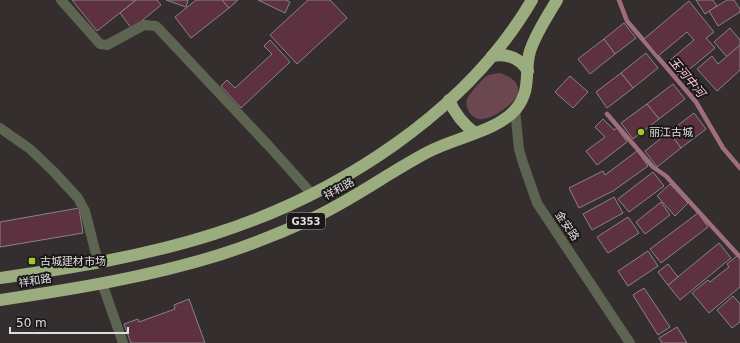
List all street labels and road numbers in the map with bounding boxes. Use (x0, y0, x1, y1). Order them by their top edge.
street label: 祥和路 (321, 175, 357, 203)
street label: 金安路 (552, 209, 582, 243)
road number: G353 (287, 213, 325, 229)
street label: 祥和路 (18, 272, 52, 290)

